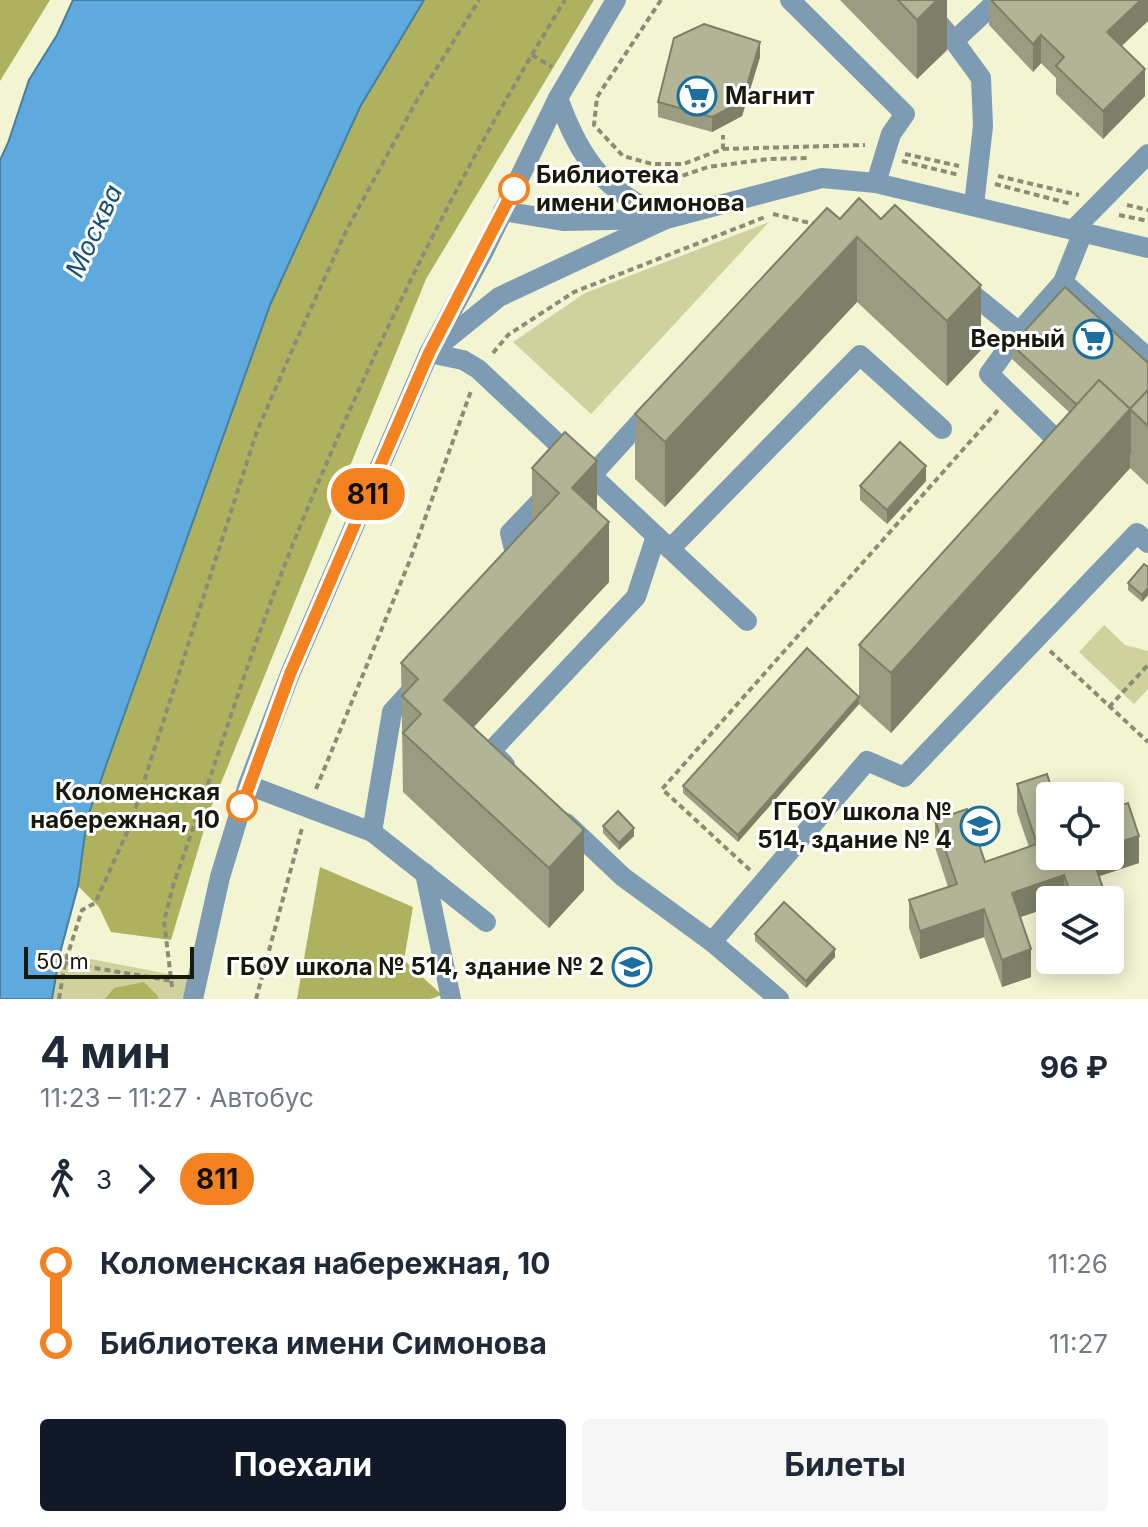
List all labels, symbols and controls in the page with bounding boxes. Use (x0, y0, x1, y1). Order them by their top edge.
supermarket icon: Магнит (676, 75, 718, 117)
place label: Магнит (725, 81, 814, 110)
place label: Библиотека имени Симонова (536, 160, 745, 217)
marker: Библиотека имени Симонова (499, 174, 529, 204)
water label: Москва (59, 179, 128, 282)
supermarket icon: Верный (1072, 318, 1114, 360)
place label: Верный (970, 324, 1065, 353)
line badge: 811 (322, 468, 414, 520)
text: 811 (347, 477, 389, 511)
place label: Коломенская набережная, 10 (30, 777, 220, 834)
map controls (1036, 782, 1124, 974)
button: locate (1036, 782, 1124, 870)
marker: Коломенская набережная, 10 (227, 791, 257, 821)
place label: ГБОУ школа № 514, здание № 4 (757, 797, 952, 854)
school or university icon: ГБОУ школа № 514, здание № 4 (959, 805, 1001, 847)
button: layers (1036, 886, 1124, 974)
scale bar (24, 943, 194, 979)
school or university icon: ГБОУ школа № 514, здание № 2 (611, 946, 653, 988)
text: 50 m (36, 948, 89, 974)
place label: ГБОУ школа № 514, здание № 2 (226, 952, 604, 981)
text: 4 мин (40, 1025, 171, 1079)
text: 96 ₽ (1040, 1049, 1108, 1085)
text: 11:23 – 11:27 · Автобус (40, 1082, 314, 1113)
icon: walk (40, 1157, 84, 1201)
icon: forward (124, 1157, 168, 1201)
text: 811 (196, 1162, 238, 1196)
text: 3 (96, 1164, 112, 1195)
text: Коломенская набережная, 10 (100, 1245, 550, 1281)
text: 11:26 (1047, 1248, 1108, 1279)
text: Библиотека имени Симонова (100, 1325, 547, 1361)
text: 11:27 (1049, 1328, 1108, 1359)
button: Поехали (40, 1419, 566, 1511)
button: Билеты (582, 1419, 1108, 1511)

